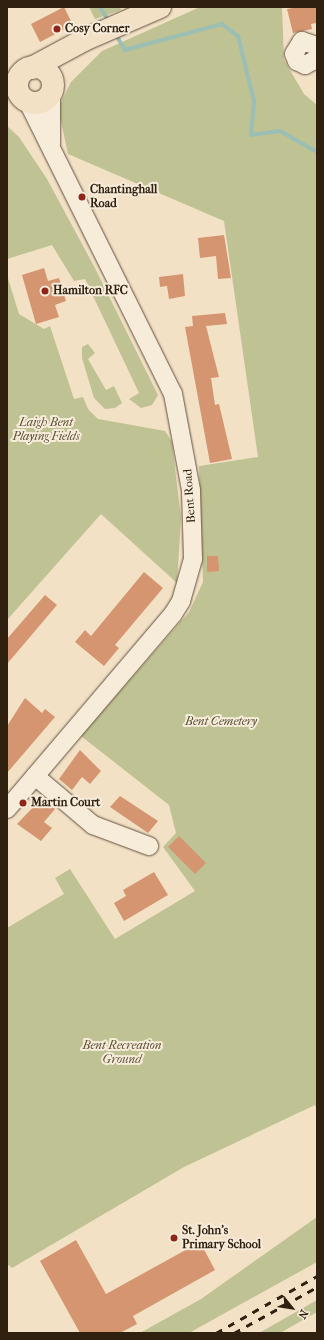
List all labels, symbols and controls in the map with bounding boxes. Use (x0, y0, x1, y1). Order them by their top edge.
place label: Cosy Corner (65, 22, 130, 36)
marker: Cosy Corner (52, 24, 62, 34)
place label: Chantinghall Road (90, 183, 157, 211)
marker: Chantinghall Road (77, 192, 87, 202)
place label: Hamilton RFC (53, 284, 128, 298)
marker: Hamilton RFC (40, 286, 50, 296)
park label: Laigh Bent Playing Fields (12, 416, 80, 444)
street label: Bent Road (181, 468, 199, 524)
park label: Bent Cemetery (185, 715, 257, 729)
place label: Martin Court (31, 796, 100, 810)
marker: Martin Court (18, 798, 28, 808)
park label: Bent Recreation Ground (82, 1039, 162, 1067)
place label: St. John's Primary School (182, 1224, 261, 1252)
marker: St. John's Primary School (169, 1233, 179, 1243)
north arrow (272, 1288, 312, 1328)
text: N (295, 1307, 311, 1321)

